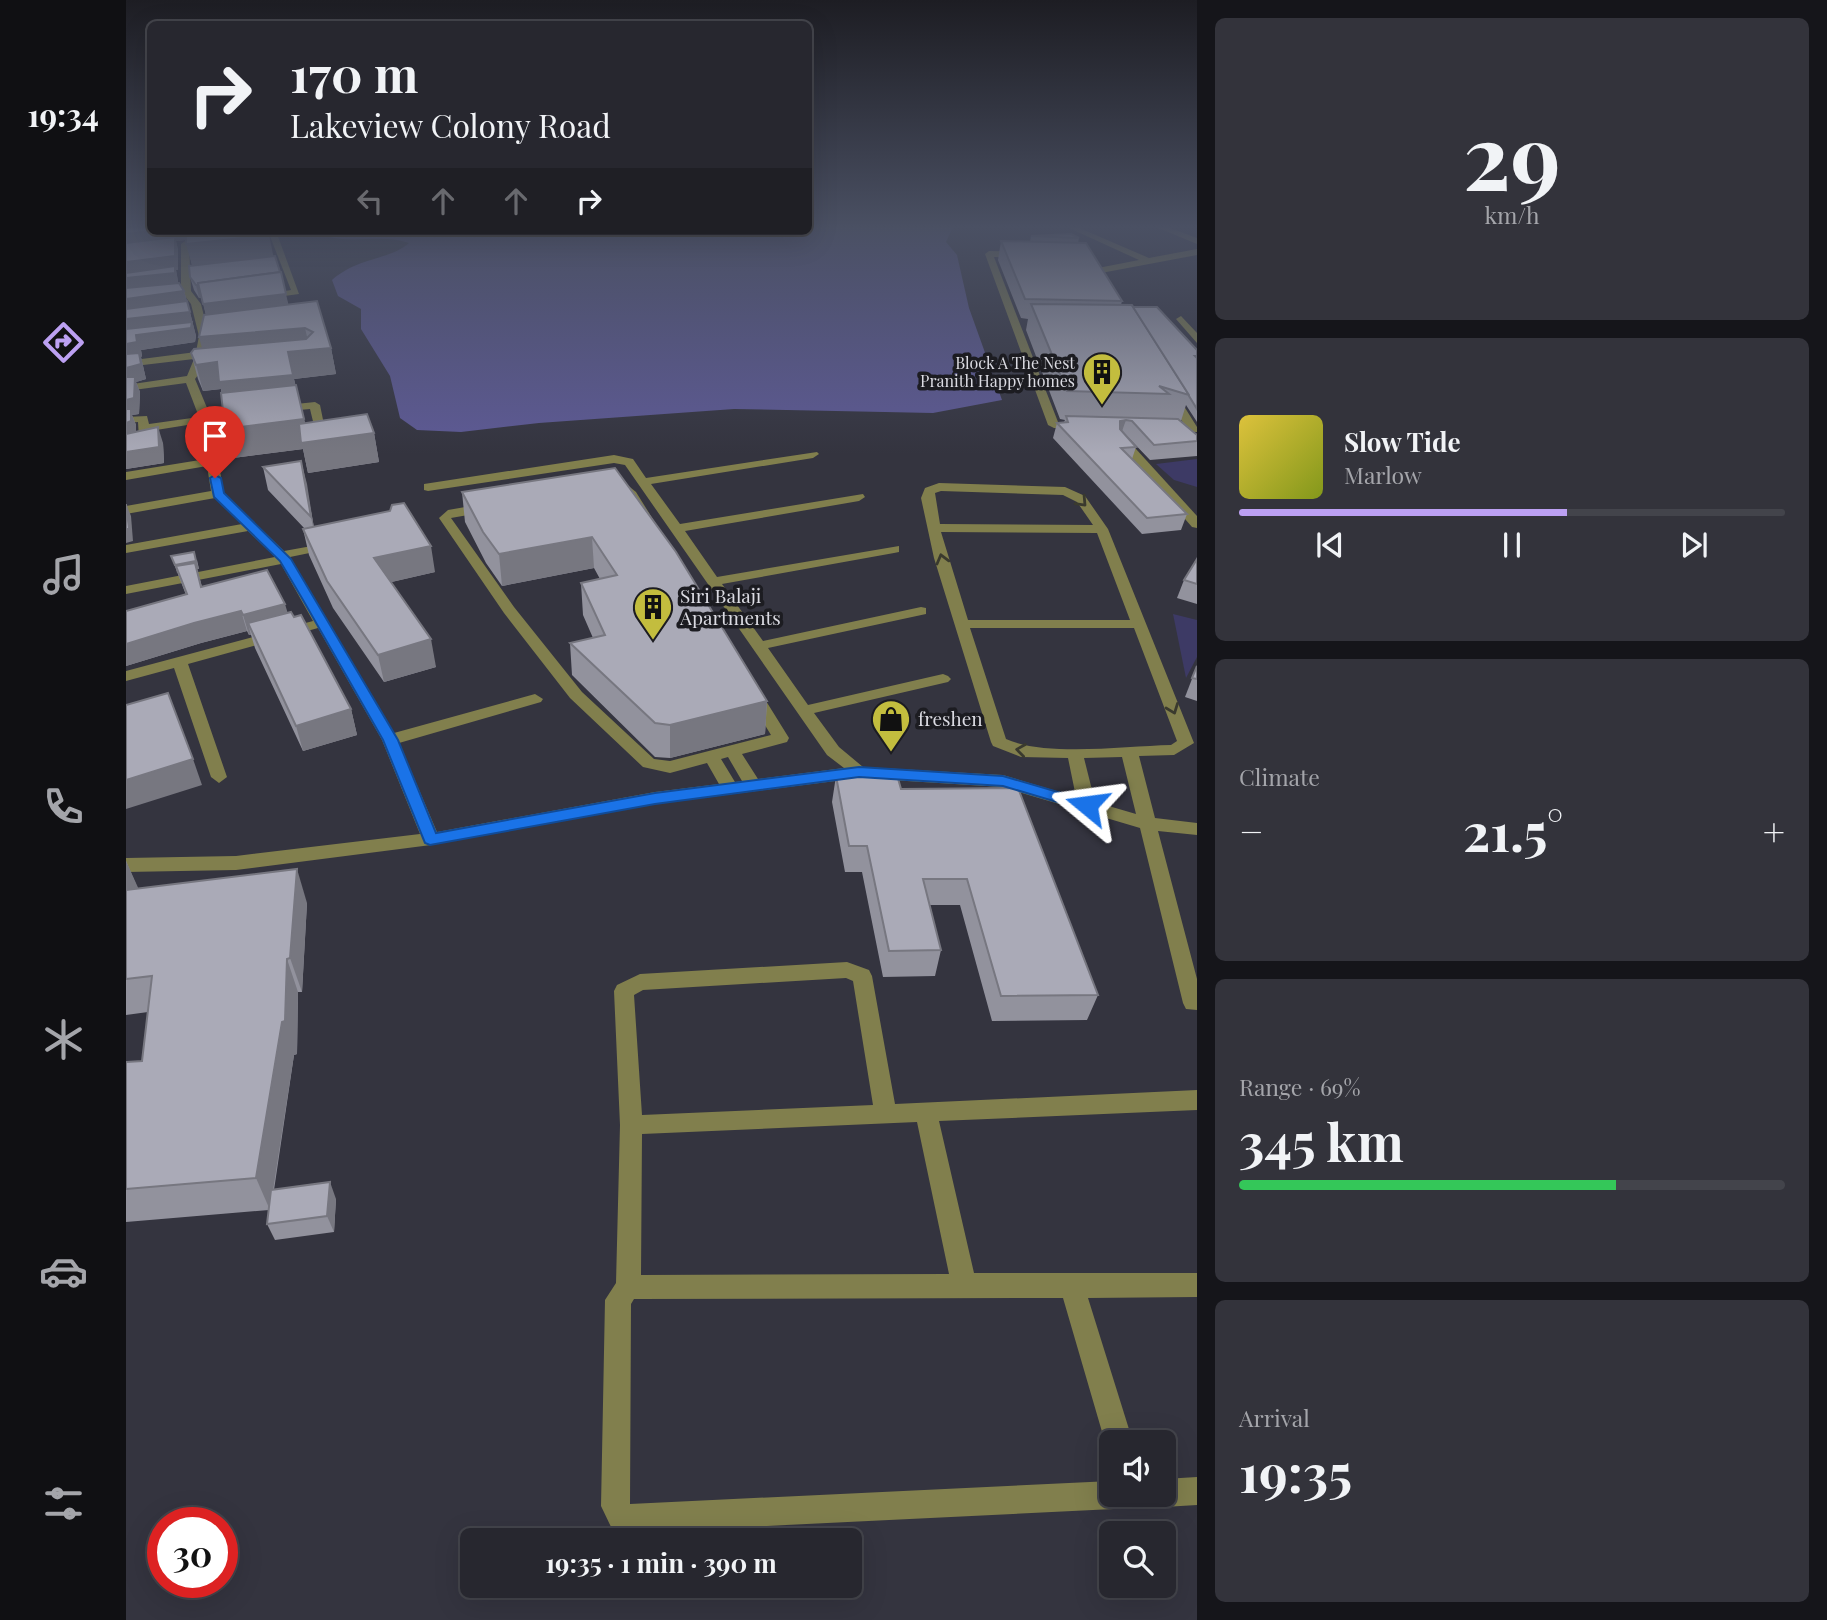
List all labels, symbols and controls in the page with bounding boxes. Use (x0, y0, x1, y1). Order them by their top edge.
text: 170 m (290, 40, 418, 105)
icon: right (175, 49, 266, 140)
text: 19:34 (27, 92, 99, 135)
text: 29 (1463, 93, 1561, 214)
text: Lakeview Colony Road (290, 103, 611, 146)
icon: left (351, 182, 389, 220)
icon: ahead (424, 182, 462, 220)
icon: ahead (497, 182, 535, 220)
icon: right (570, 182, 608, 220)
text: km/h (1484, 199, 1540, 230)
icon: directions (39, 318, 88, 367)
building icon: Block A The Nest Pranith Happy homes (1081, 351, 1123, 406)
place label: Block A The Nest Pranith Happy homes (920, 352, 1075, 391)
pin (185, 406, 245, 478)
icon: arrive (196, 417, 234, 455)
text: Slow Tide (1344, 424, 1461, 459)
text: Marlow (1344, 459, 1422, 490)
one-way arrow (1073, 494, 1086, 507)
icon: previous (1311, 526, 1349, 564)
icon: pause (1493, 526, 1531, 564)
icon: next (1675, 526, 1713, 564)
icon: music (39, 550, 88, 599)
one-way arrow (936, 553, 950, 565)
place label: Siri Balaji Apartments (679, 582, 781, 630)
building icon: Siri Balaji Apartments (632, 586, 674, 641)
shop icon: freshen (870, 698, 912, 753)
one-way arrow (1164, 702, 1178, 714)
place label: freshen (918, 705, 983, 731)
one-way arrow (1015, 743, 1027, 758)
text: Climate (1239, 761, 1320, 792)
position arrow (1050, 768, 1124, 842)
icon: phone (39, 782, 88, 831)
text: 21.5° (1463, 796, 1563, 865)
text: − (1239, 805, 1264, 856)
text: + (1763, 805, 1785, 856)
icon: climate (39, 1015, 88, 1064)
text: Range · 69% (1239, 1071, 1361, 1102)
text: 345 km (1239, 1106, 1404, 1175)
icon: car (39, 1247, 88, 1296)
text: Arrival (1239, 1402, 1310, 1433)
map controls (1099, 1430, 1176, 1598)
button: sound (1099, 1430, 1176, 1507)
text: 19:35 (1239, 1437, 1352, 1506)
icon: filters (39, 1479, 88, 1528)
speed limit sign: 30 (147, 1507, 238, 1598)
button: search (1099, 1521, 1176, 1598)
text: 19:35 · 1 min · 390 m (545, 1545, 777, 1580)

